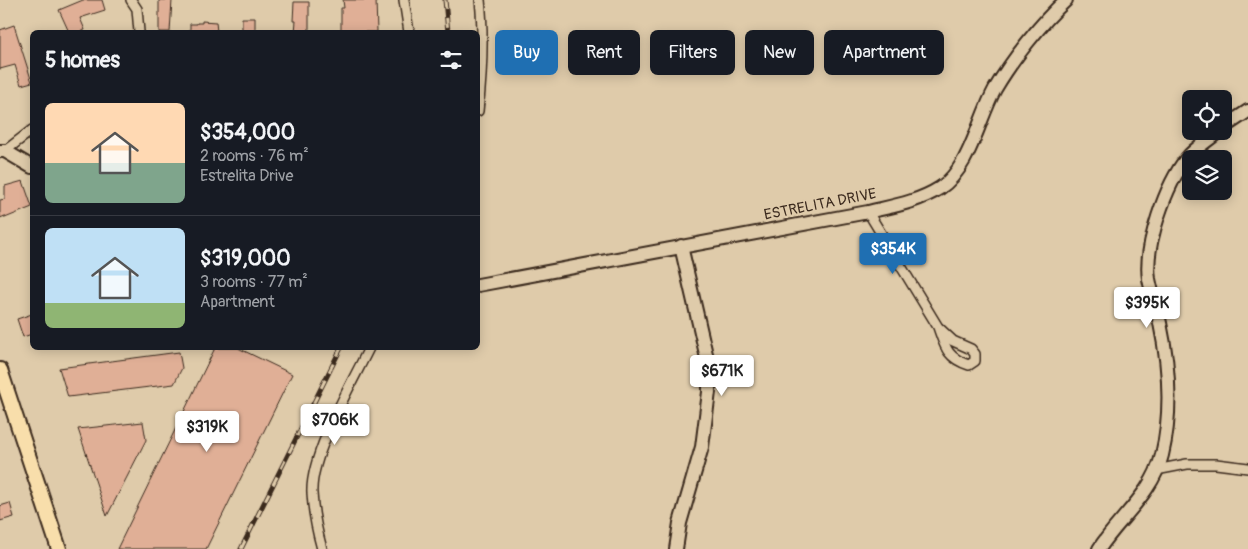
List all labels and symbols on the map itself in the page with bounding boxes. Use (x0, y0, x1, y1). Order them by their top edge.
street label: ESTRELITA DRIVE (762, 184, 878, 225)
pin: $354K (858, 232, 928, 275)
pin: $395K (1112, 286, 1182, 329)
pin: $671K (687, 354, 757, 397)
pin: $706K (300, 404, 370, 446)
pin: $319K (172, 410, 242, 453)

